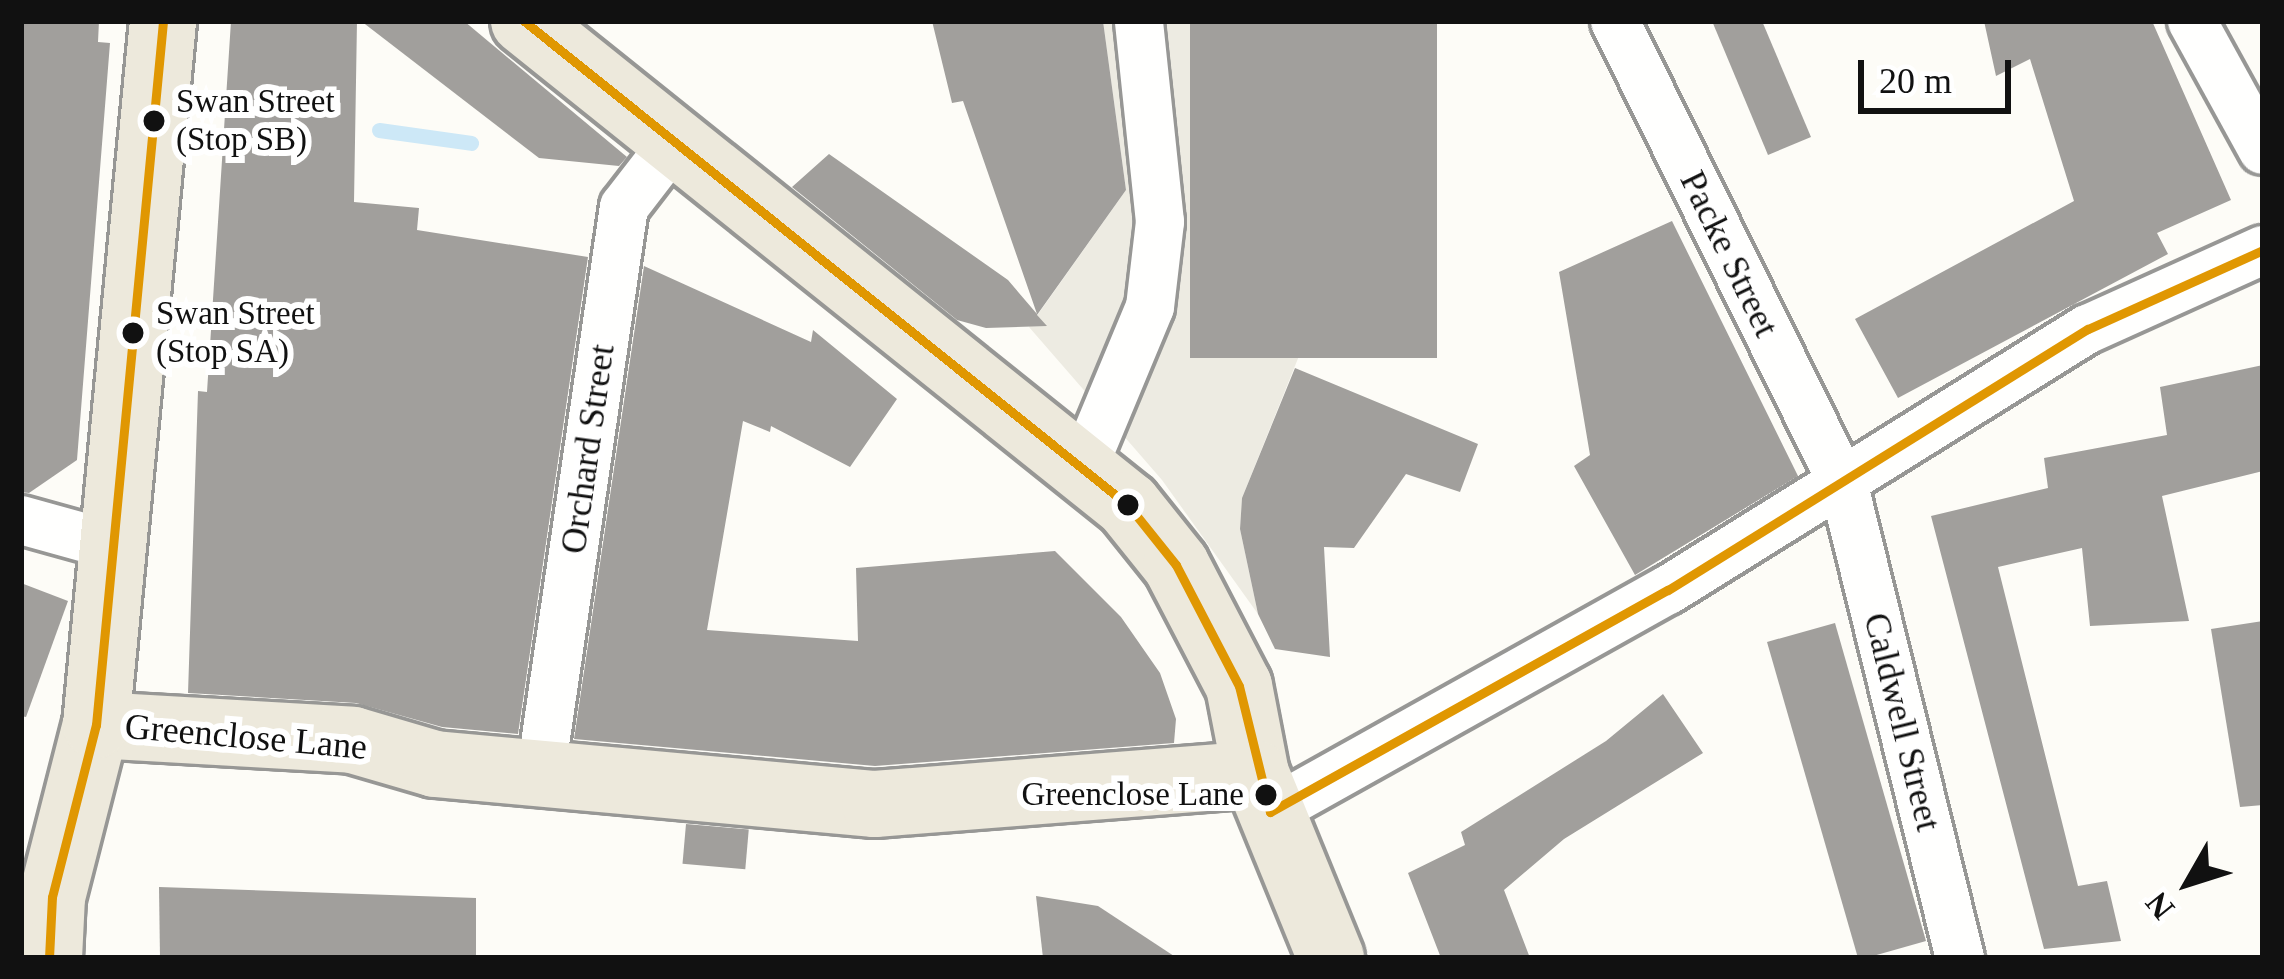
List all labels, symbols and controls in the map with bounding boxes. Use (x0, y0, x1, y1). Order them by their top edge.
scale bar (1864, 36, 2017, 110)
text: 20 m (1879, 61, 1952, 101)
place label: Swan Street (Stop SB) (176, 82, 335, 160)
marker: Swan Street (Stop SB) (143, 110, 165, 132)
street label: Packe Street (1670, 164, 1788, 344)
place label: Swan Street (Stop SA) (156, 294, 315, 372)
marker: Swan Street (Stop SA) (122, 322, 144, 344)
street label: Orchard Street (552, 342, 624, 556)
unlabelled marker (1117, 494, 1139, 516)
street label: Caldwell Street (1854, 609, 1950, 835)
street label: Greenclose Lane (123, 705, 369, 769)
place label: Greenclose Lane (1021, 775, 1244, 815)
marker: Greenclose Lane (1255, 784, 1277, 806)
north arrow (2128, 823, 2248, 943)
text: N (2139, 885, 2182, 926)

